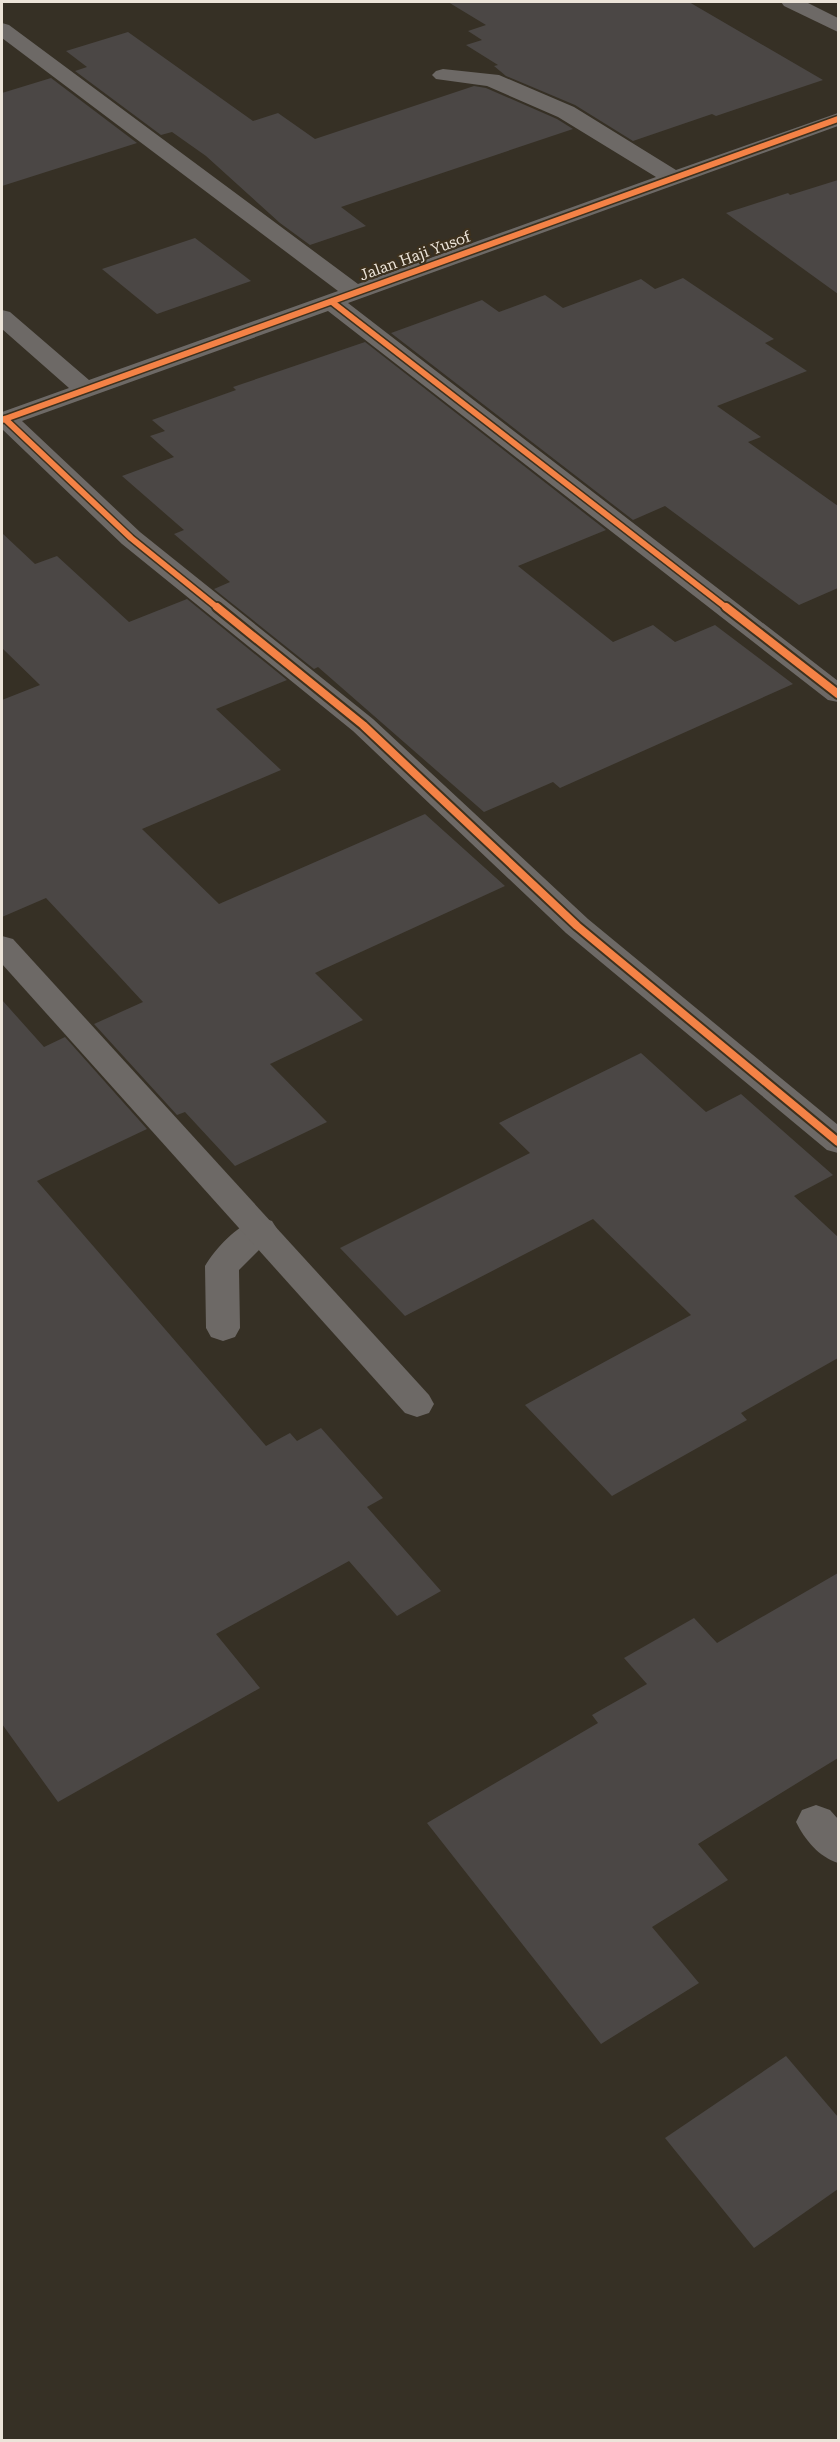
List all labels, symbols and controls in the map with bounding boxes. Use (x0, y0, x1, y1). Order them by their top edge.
street label: Jalan Haji Yusof (357, 227, 474, 284)

